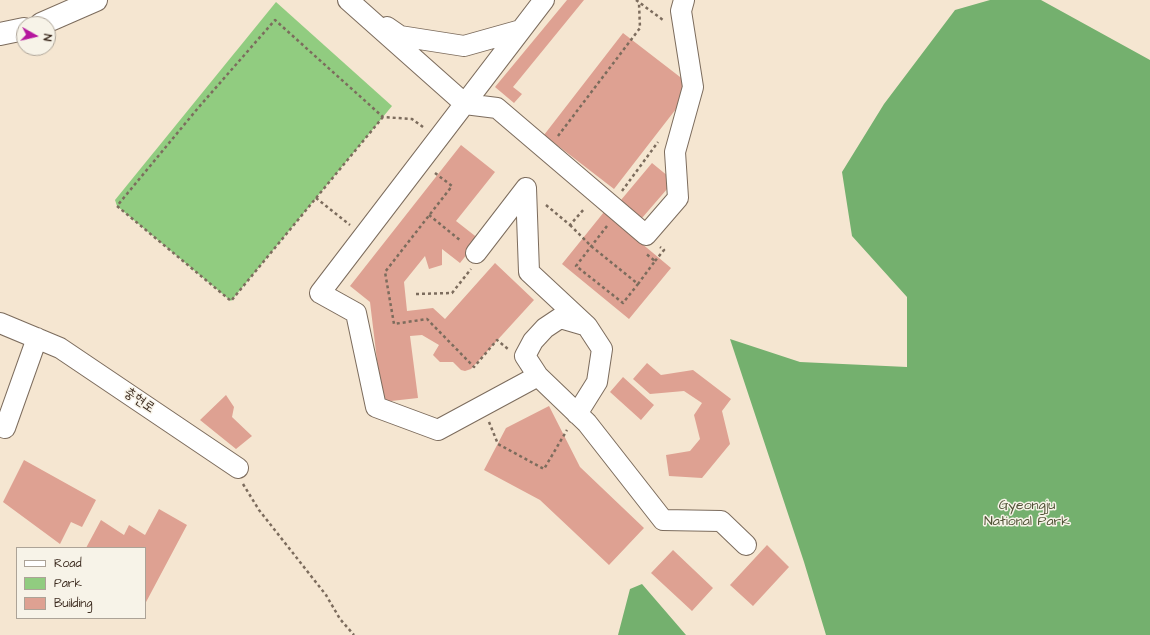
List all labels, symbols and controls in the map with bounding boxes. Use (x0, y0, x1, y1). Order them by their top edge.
north arrow (16, 16, 56, 56)
text: N (39, 33, 55, 42)
street label: 충현로 (120, 385, 158, 417)
park label: Gyeongju National Park (984, 498, 1070, 530)
legend (16, 547, 146, 619)
text: Road (54, 555, 82, 572)
text: Park (54, 575, 82, 592)
text: Building (54, 595, 92, 612)

